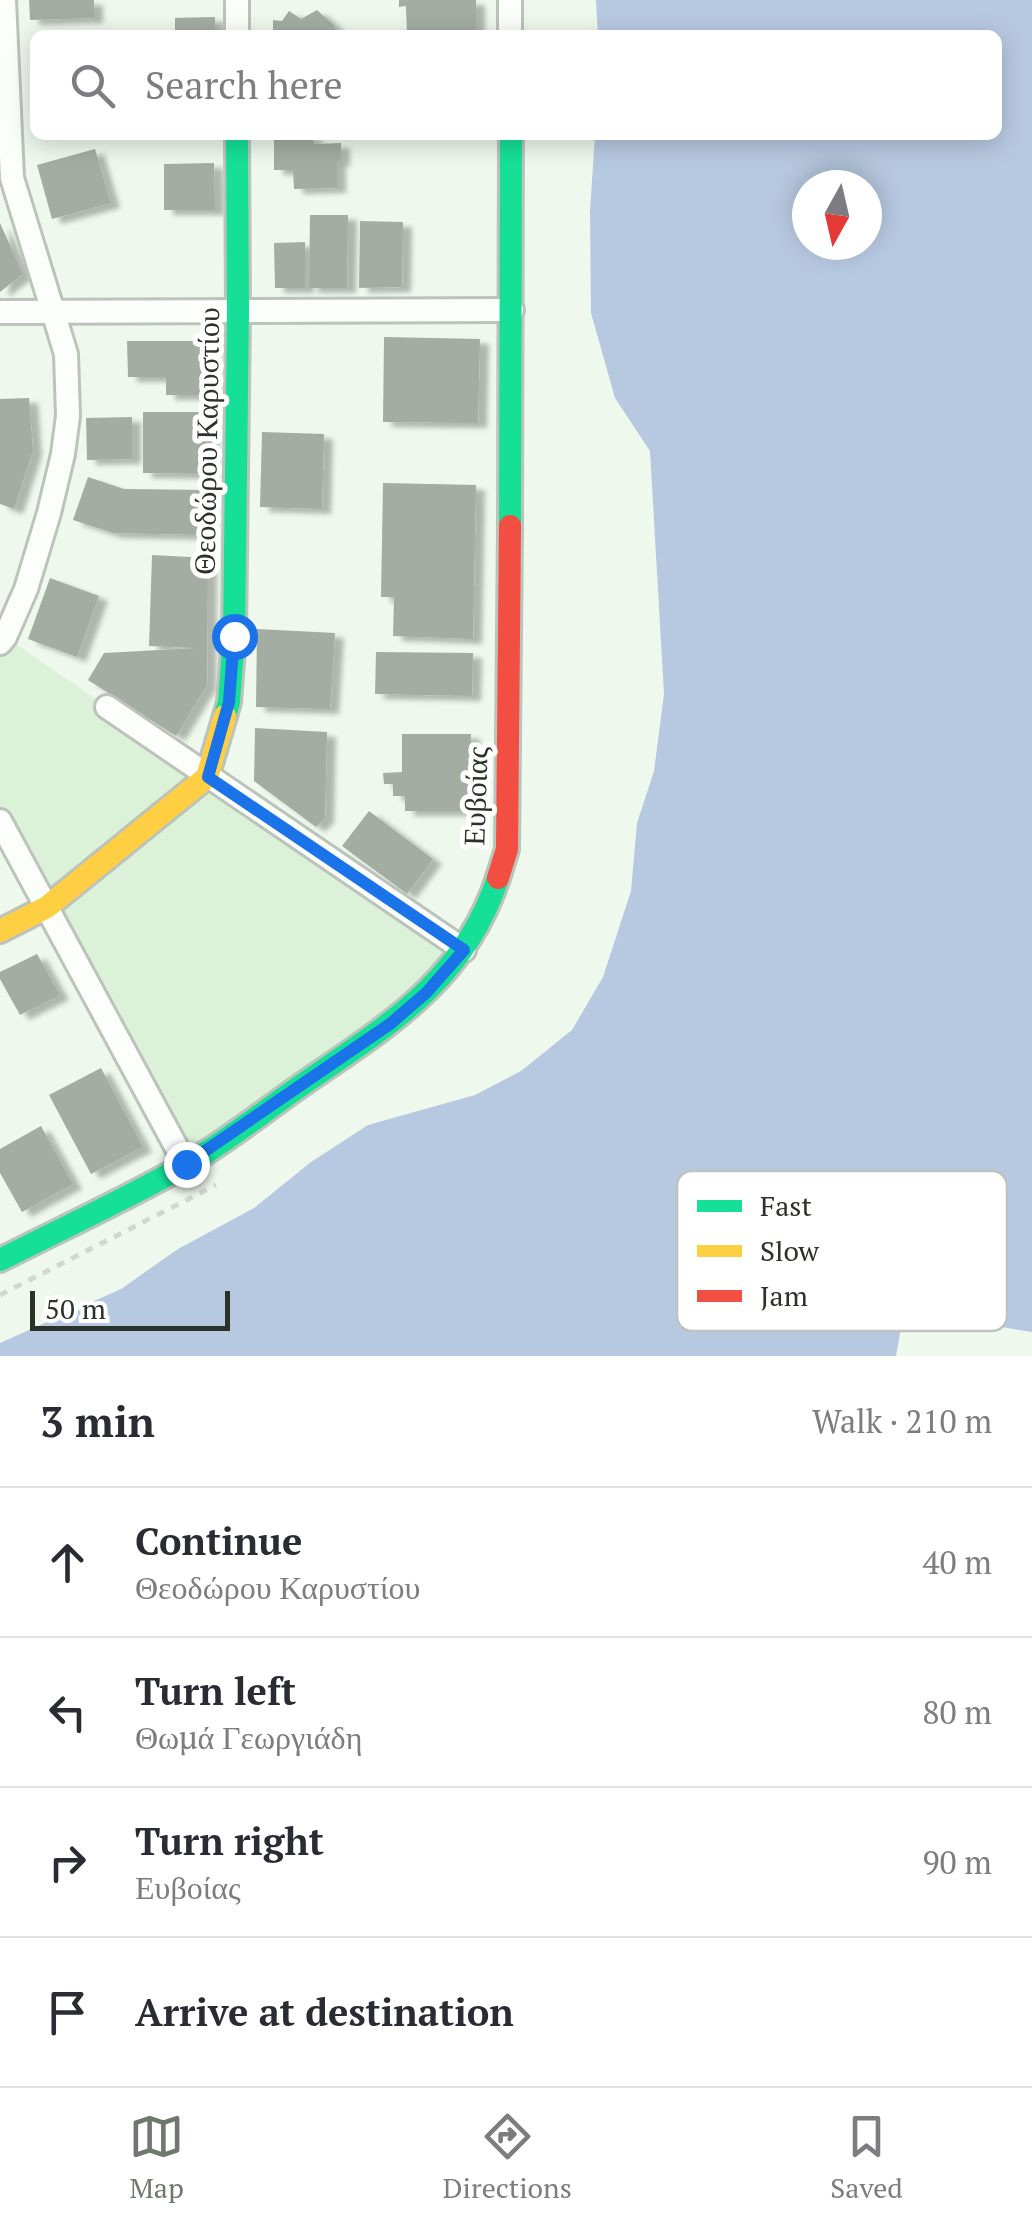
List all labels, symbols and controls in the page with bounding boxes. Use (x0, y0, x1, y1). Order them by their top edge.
search box (30, 30, 1002, 140)
icon: search (65, 58, 120, 113)
text: Search here (145, 60, 343, 110)
north arrow (792, 170, 882, 260)
street label: Θεοδώρου Καρυστίου (184, 307, 228, 575)
route start (212, 614, 258, 660)
street label: Ευβοίας (453, 746, 497, 846)
route end (164, 1142, 210, 1188)
legend (677, 1171, 1007, 1331)
text: Fast (760, 1187, 812, 1224)
text: Slow (760, 1232, 820, 1269)
text: Jam (760, 1277, 808, 1314)
scale bar (30, 1286, 230, 1330)
text: 50 m (45, 1290, 106, 1327)
text: 3 min (40, 1393, 155, 1449)
text: Walk · 210 m (812, 1400, 992, 1442)
text: Continue (135, 1516, 302, 1566)
icon: ahead (40, 1535, 95, 1590)
text: 40 m (922, 1541, 992, 1583)
text: Θεοδώρου Καρυστίου (135, 1566, 420, 1608)
text: Turn left (135, 1666, 296, 1716)
icon: left (40, 1685, 95, 1740)
text: 80 m (922, 1691, 992, 1733)
text: Θωμά Γεωργιάδη (135, 1716, 362, 1758)
text: Turn right (135, 1816, 324, 1866)
icon: right (40, 1835, 95, 1890)
text: 90 m (922, 1841, 992, 1883)
text: Ευβοίας (135, 1866, 241, 1908)
icon: arrive (40, 1985, 95, 2040)
text: Arrive at destination (135, 1987, 514, 2037)
tab: Map (129, 2109, 184, 2206)
tab: Directions (443, 2109, 572, 2206)
tab: Saved (830, 2109, 903, 2206)

